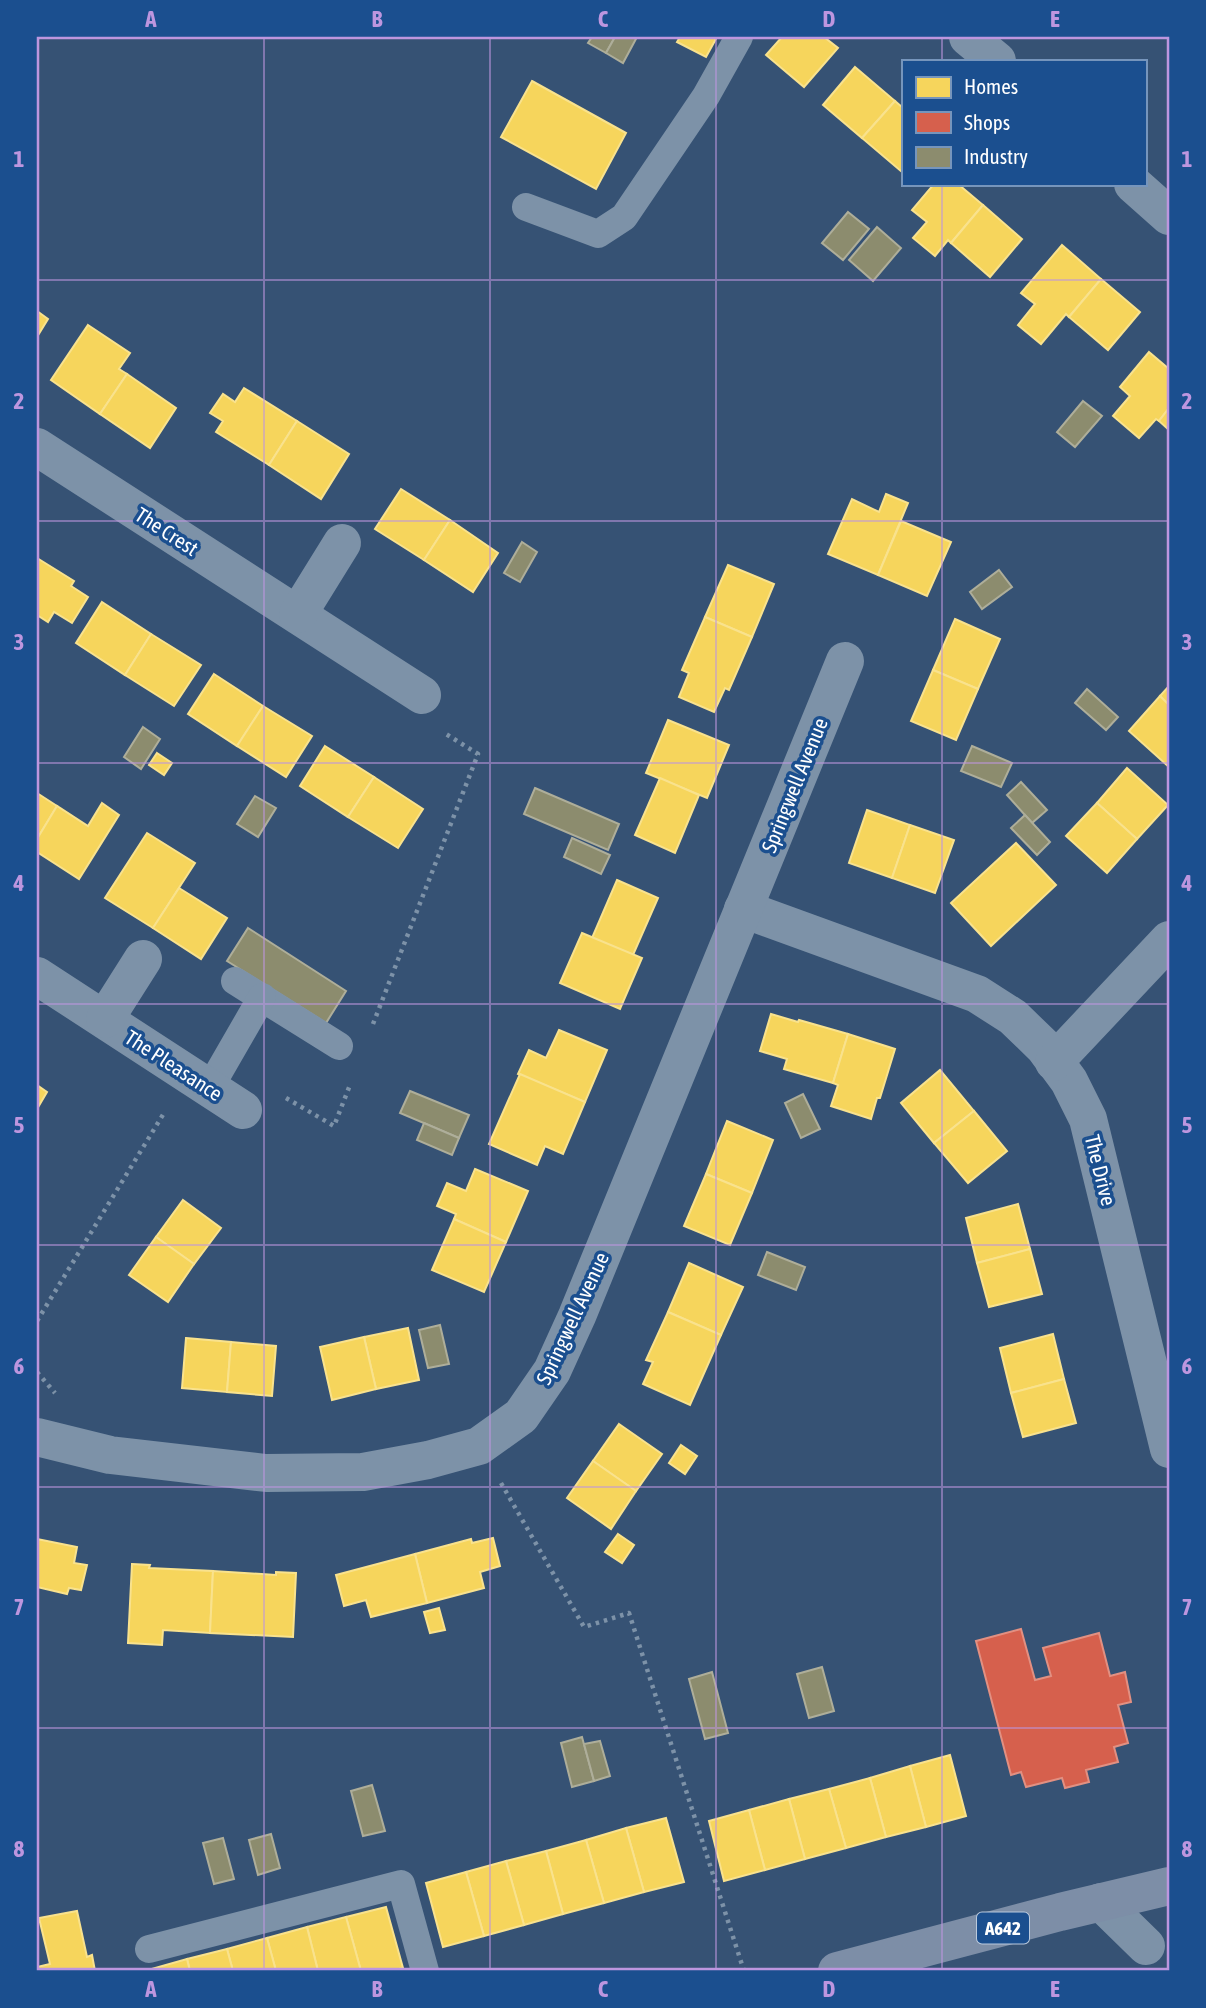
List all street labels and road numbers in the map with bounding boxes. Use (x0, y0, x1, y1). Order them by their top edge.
street label: The Crest (131, 502, 203, 560)
street label: Springwell Avenue (756, 714, 832, 856)
street label: The Pleasance (121, 1025, 227, 1105)
street label: The Drive (1081, 1132, 1121, 1208)
street label: Springwell Avenue (531, 1248, 613, 1388)
road number: A642 (977, 1912, 1029, 1944)

